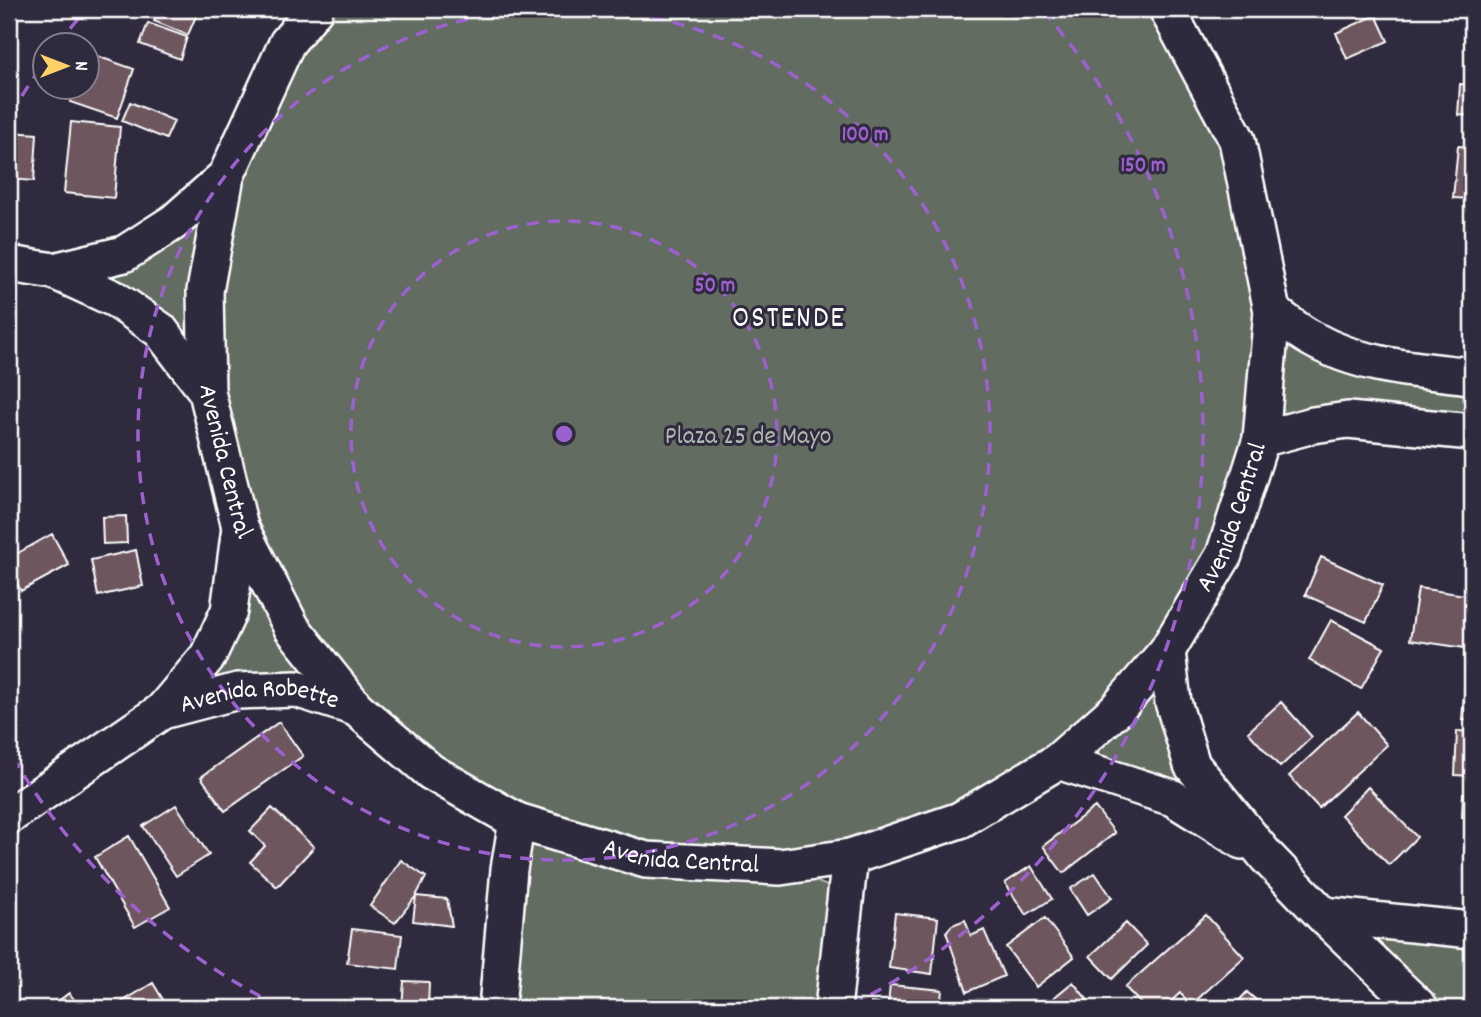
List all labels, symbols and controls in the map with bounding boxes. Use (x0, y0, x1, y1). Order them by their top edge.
north arrow (32, 32, 102, 102)
text: N (66, 61, 93, 71)
text: 100 m (842, 121, 888, 151)
text: 150 m (1120, 152, 1166, 182)
text: 50 m (695, 272, 735, 302)
district label: OSTENDE (732, 299, 846, 342)
street label: Avenida Central (188, 385, 262, 546)
park label: Plaza 25 de Mayo (665, 419, 831, 456)
centre of rings (552, 422, 576, 446)
street label: Avenida Central (1187, 438, 1277, 599)
street label: Avenida Robette (176, 670, 344, 724)
street label: Avenida Central (598, 829, 760, 884)

